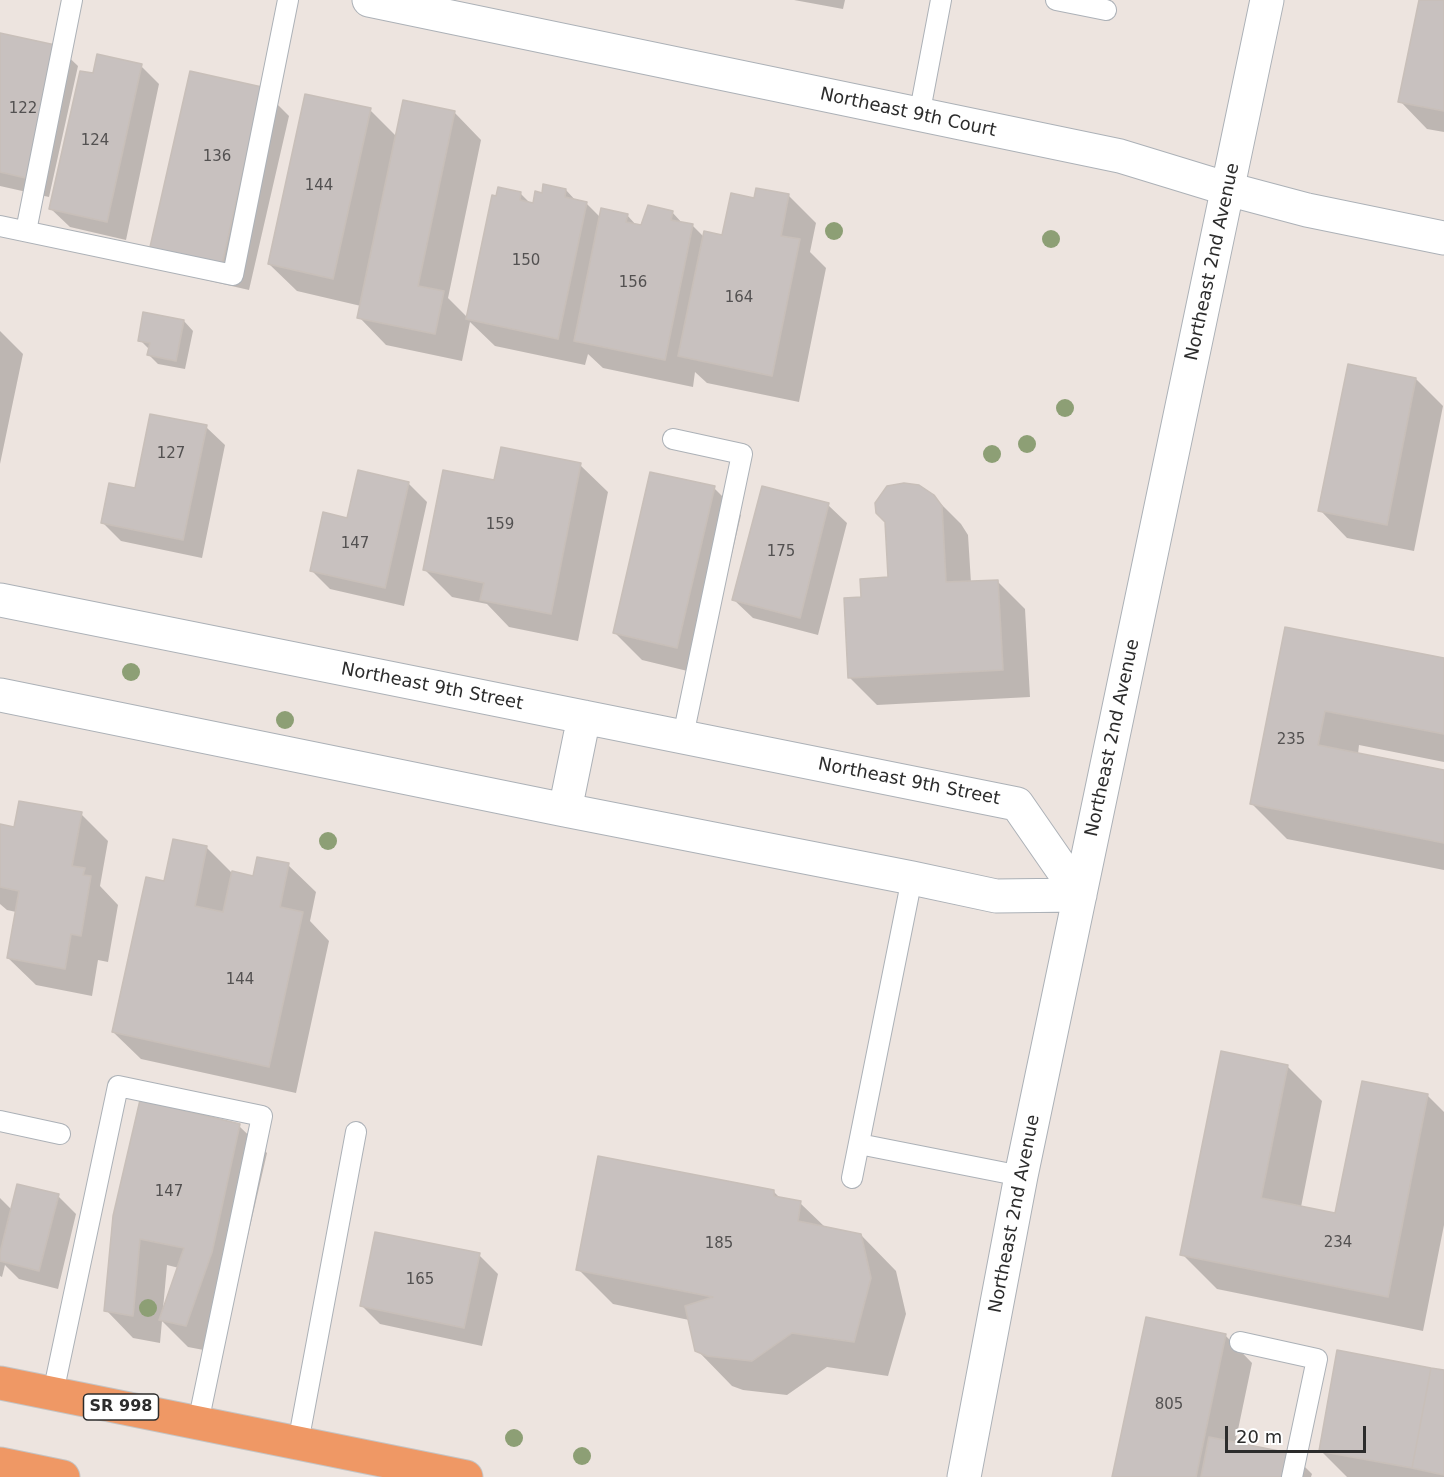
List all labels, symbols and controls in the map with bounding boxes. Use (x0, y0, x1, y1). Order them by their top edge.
street label: Northeast 9th Court (818, 84, 998, 142)
house number: 122 (9, 100, 37, 118)
house number: 124 (81, 132, 109, 150)
house number: 136 (203, 148, 231, 166)
street label: Northeast 2nd Avenue (1181, 161, 1245, 363)
house number: 144 (305, 177, 333, 195)
house number: 150 (512, 252, 540, 270)
house number: 156 (619, 274, 647, 292)
house number: 164 (725, 289, 753, 307)
house number: 127 (157, 445, 185, 463)
house number: 159 (486, 516, 514, 534)
house number: 147 (341, 535, 369, 553)
house number: 175 (767, 543, 795, 561)
street label: Northeast 2nd Avenue (1081, 637, 1145, 839)
street label: Northeast 9th Street (339, 659, 525, 715)
house number: 235 (1277, 731, 1305, 749)
street label: Northeast 9th Street (816, 754, 1002, 810)
house number: 144 (226, 971, 254, 989)
street label: Northeast 2nd Avenue (985, 1113, 1045, 1315)
house number: 147 (155, 1183, 183, 1201)
house number: 234 (1324, 1234, 1352, 1252)
house number: 185 (705, 1235, 733, 1253)
house number: 165 (406, 1271, 434, 1289)
road number: SR 998 (84, 1394, 158, 1420)
house number: 805 (1155, 1396, 1183, 1414)
scale bar (1228, 1414, 1369, 1452)
text: 20 m (1236, 1426, 1282, 1447)

